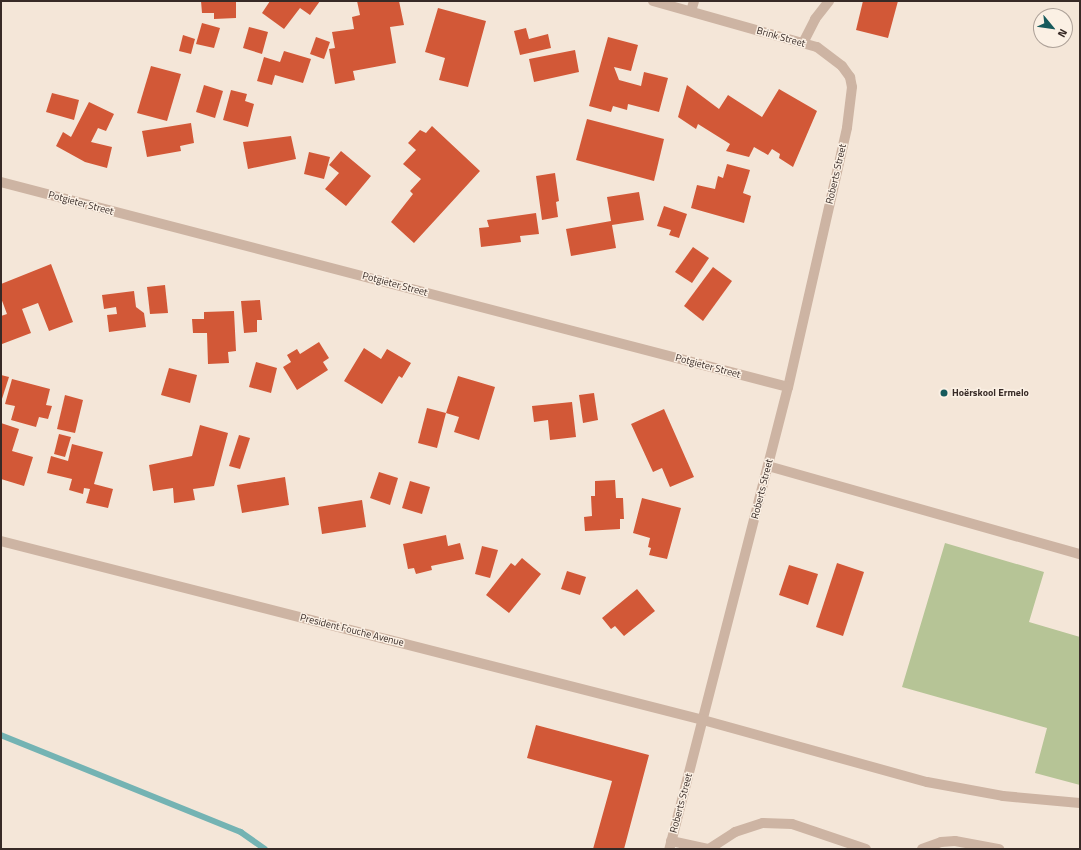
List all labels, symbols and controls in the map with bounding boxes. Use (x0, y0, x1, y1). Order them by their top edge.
north arrow (1033, 8, 1073, 48)
street label: Brink Street (755, 24, 807, 50)
text: N (1054, 26, 1071, 41)
street label: Roberts Street (823, 143, 849, 205)
street label: Potgieter Street (47, 189, 115, 217)
street label: Potgieter Street (361, 270, 429, 298)
street label: Potgieter Street (674, 352, 742, 380)
place label: Hoërskool Ermelo (952, 387, 1029, 399)
marker: Hoërskool Ermelo (939, 388, 949, 398)
street label: Roberts Street (749, 458, 775, 520)
street label: President Fouche Avenue (299, 611, 405, 649)
street label: Roberts Street (667, 772, 695, 834)

